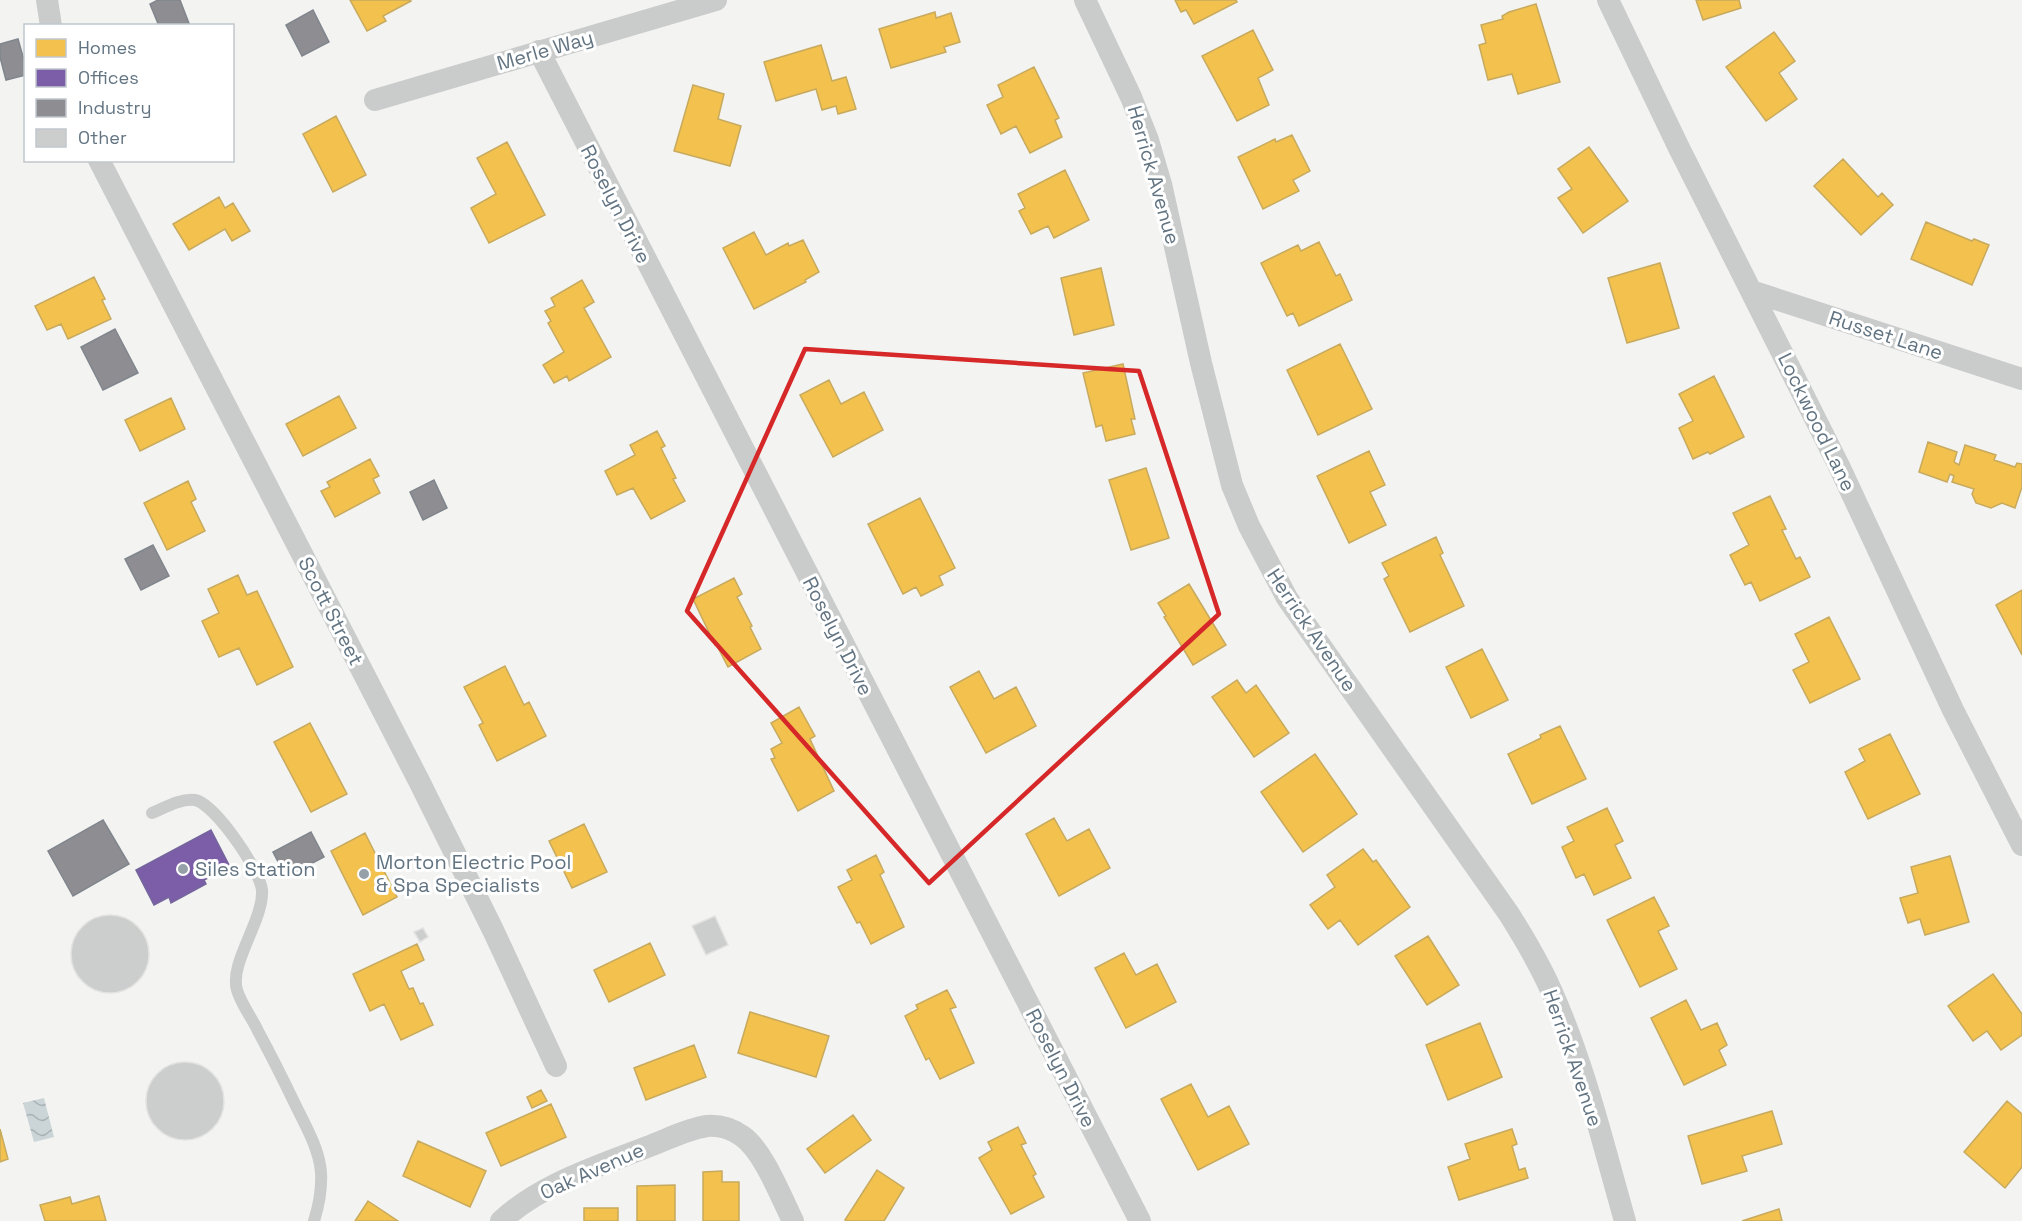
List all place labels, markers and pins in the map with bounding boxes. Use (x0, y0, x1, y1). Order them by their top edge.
place label: Morton Electric Pool & Spa Specialists (376, 849, 571, 898)
place label: Siles Station (195, 856, 316, 882)
marker: Siles Station (176, 862, 190, 876)
marker: Morton Electric Pool & Spa Specialists (357, 867, 371, 881)

